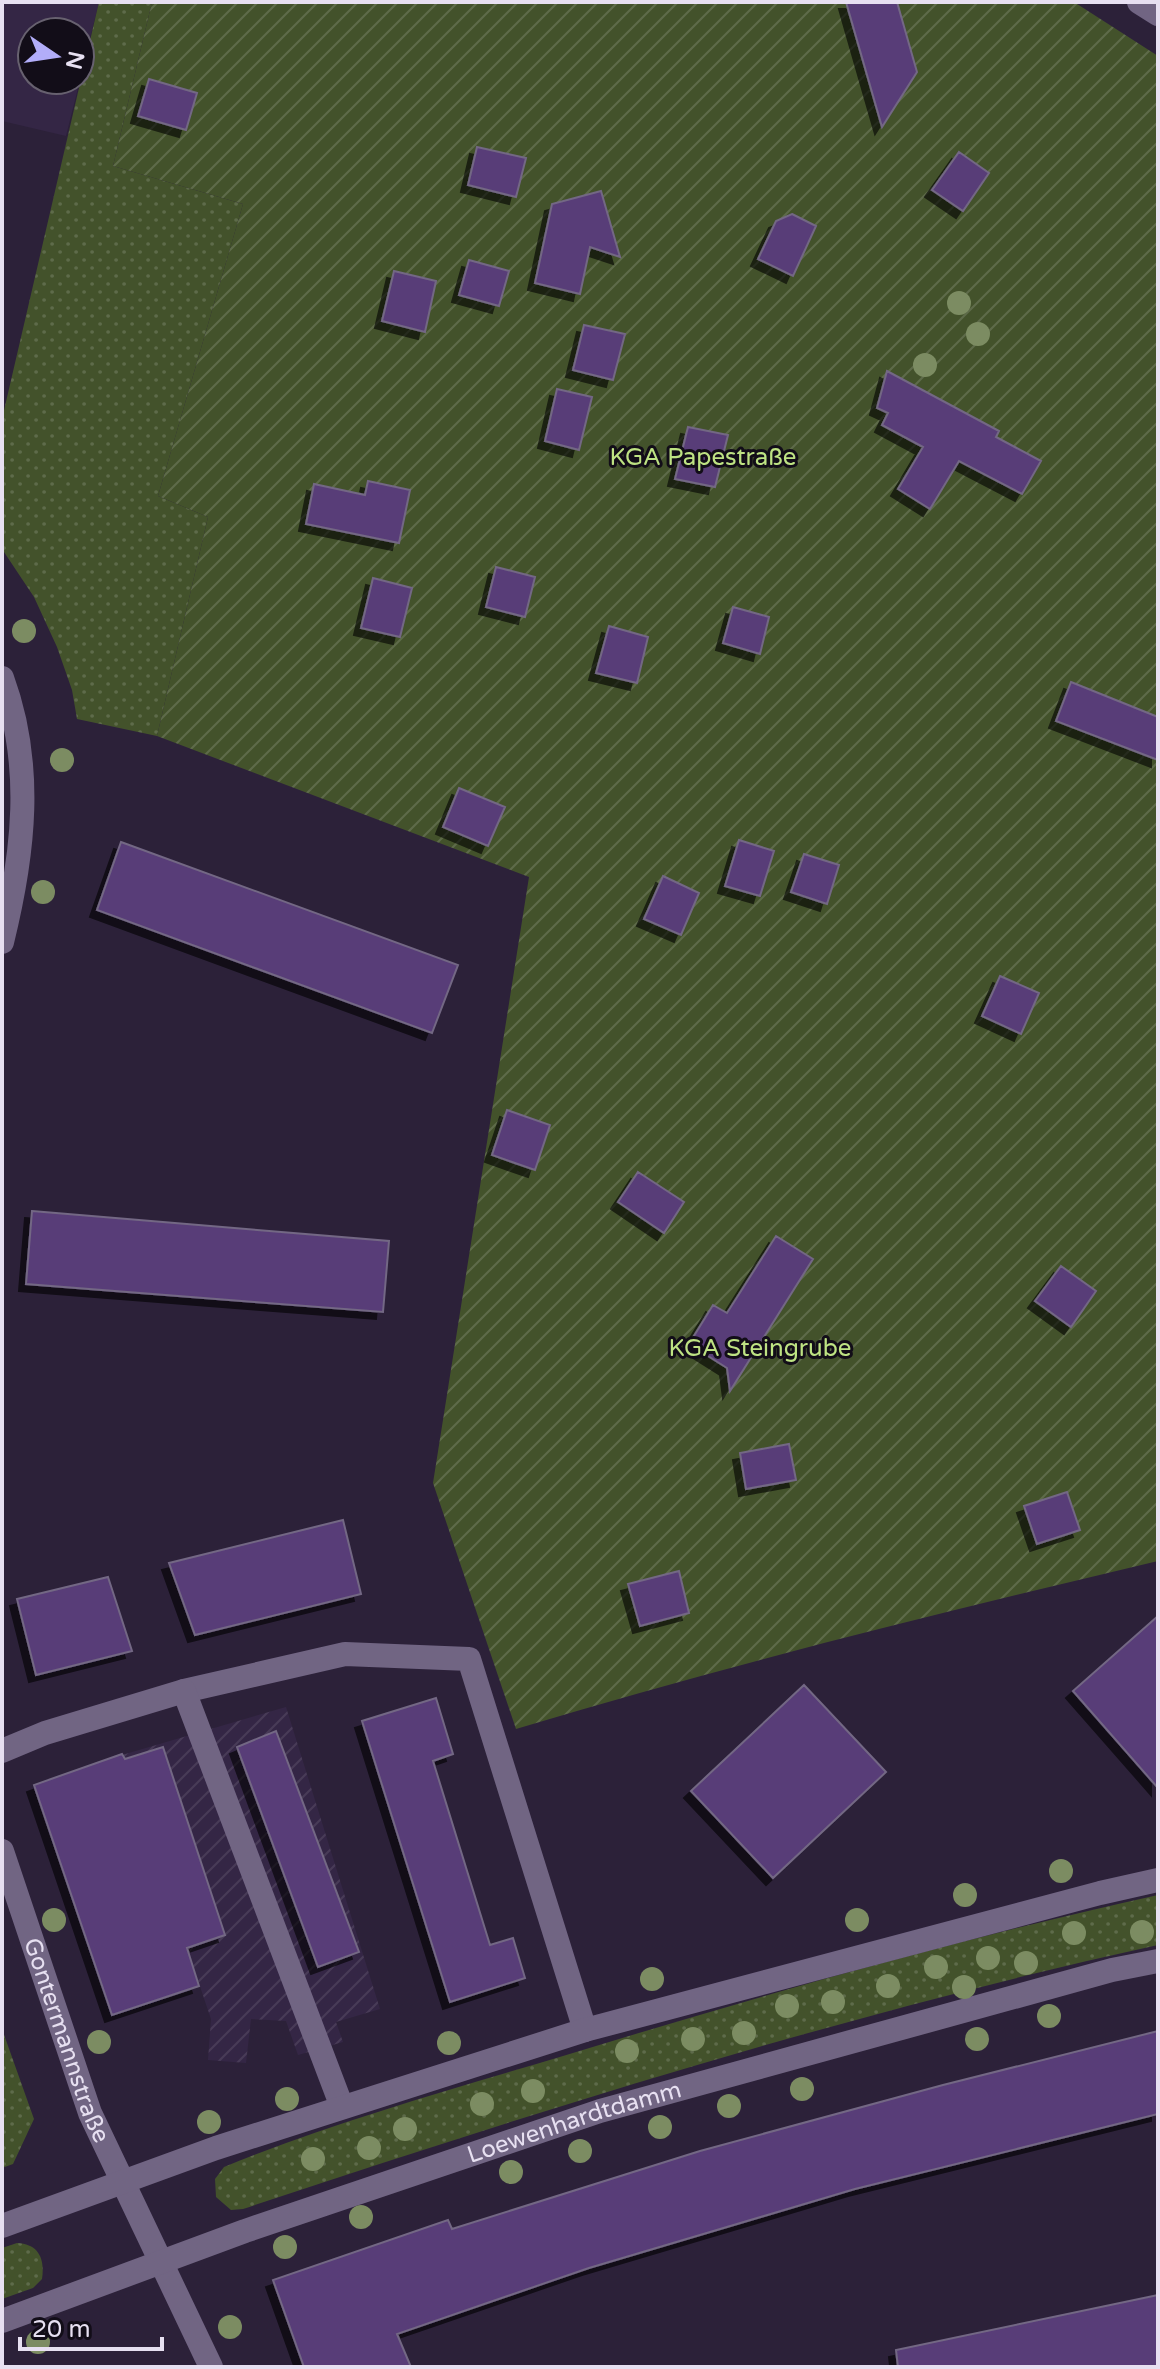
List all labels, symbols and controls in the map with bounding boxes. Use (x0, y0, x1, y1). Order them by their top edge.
north arrow (16, 16, 96, 96)
text: N (60, 49, 89, 72)
park label: KGA Papestraße (610, 443, 796, 472)
park label: KGA Steingrube (669, 1334, 851, 1363)
street label: Gontermannstraße (17, 1934, 116, 2148)
street label: Loewenhardtdamm (464, 2075, 685, 2170)
scale bar (20, 2301, 162, 2351)
text: 20 m (32, 2315, 90, 2344)

